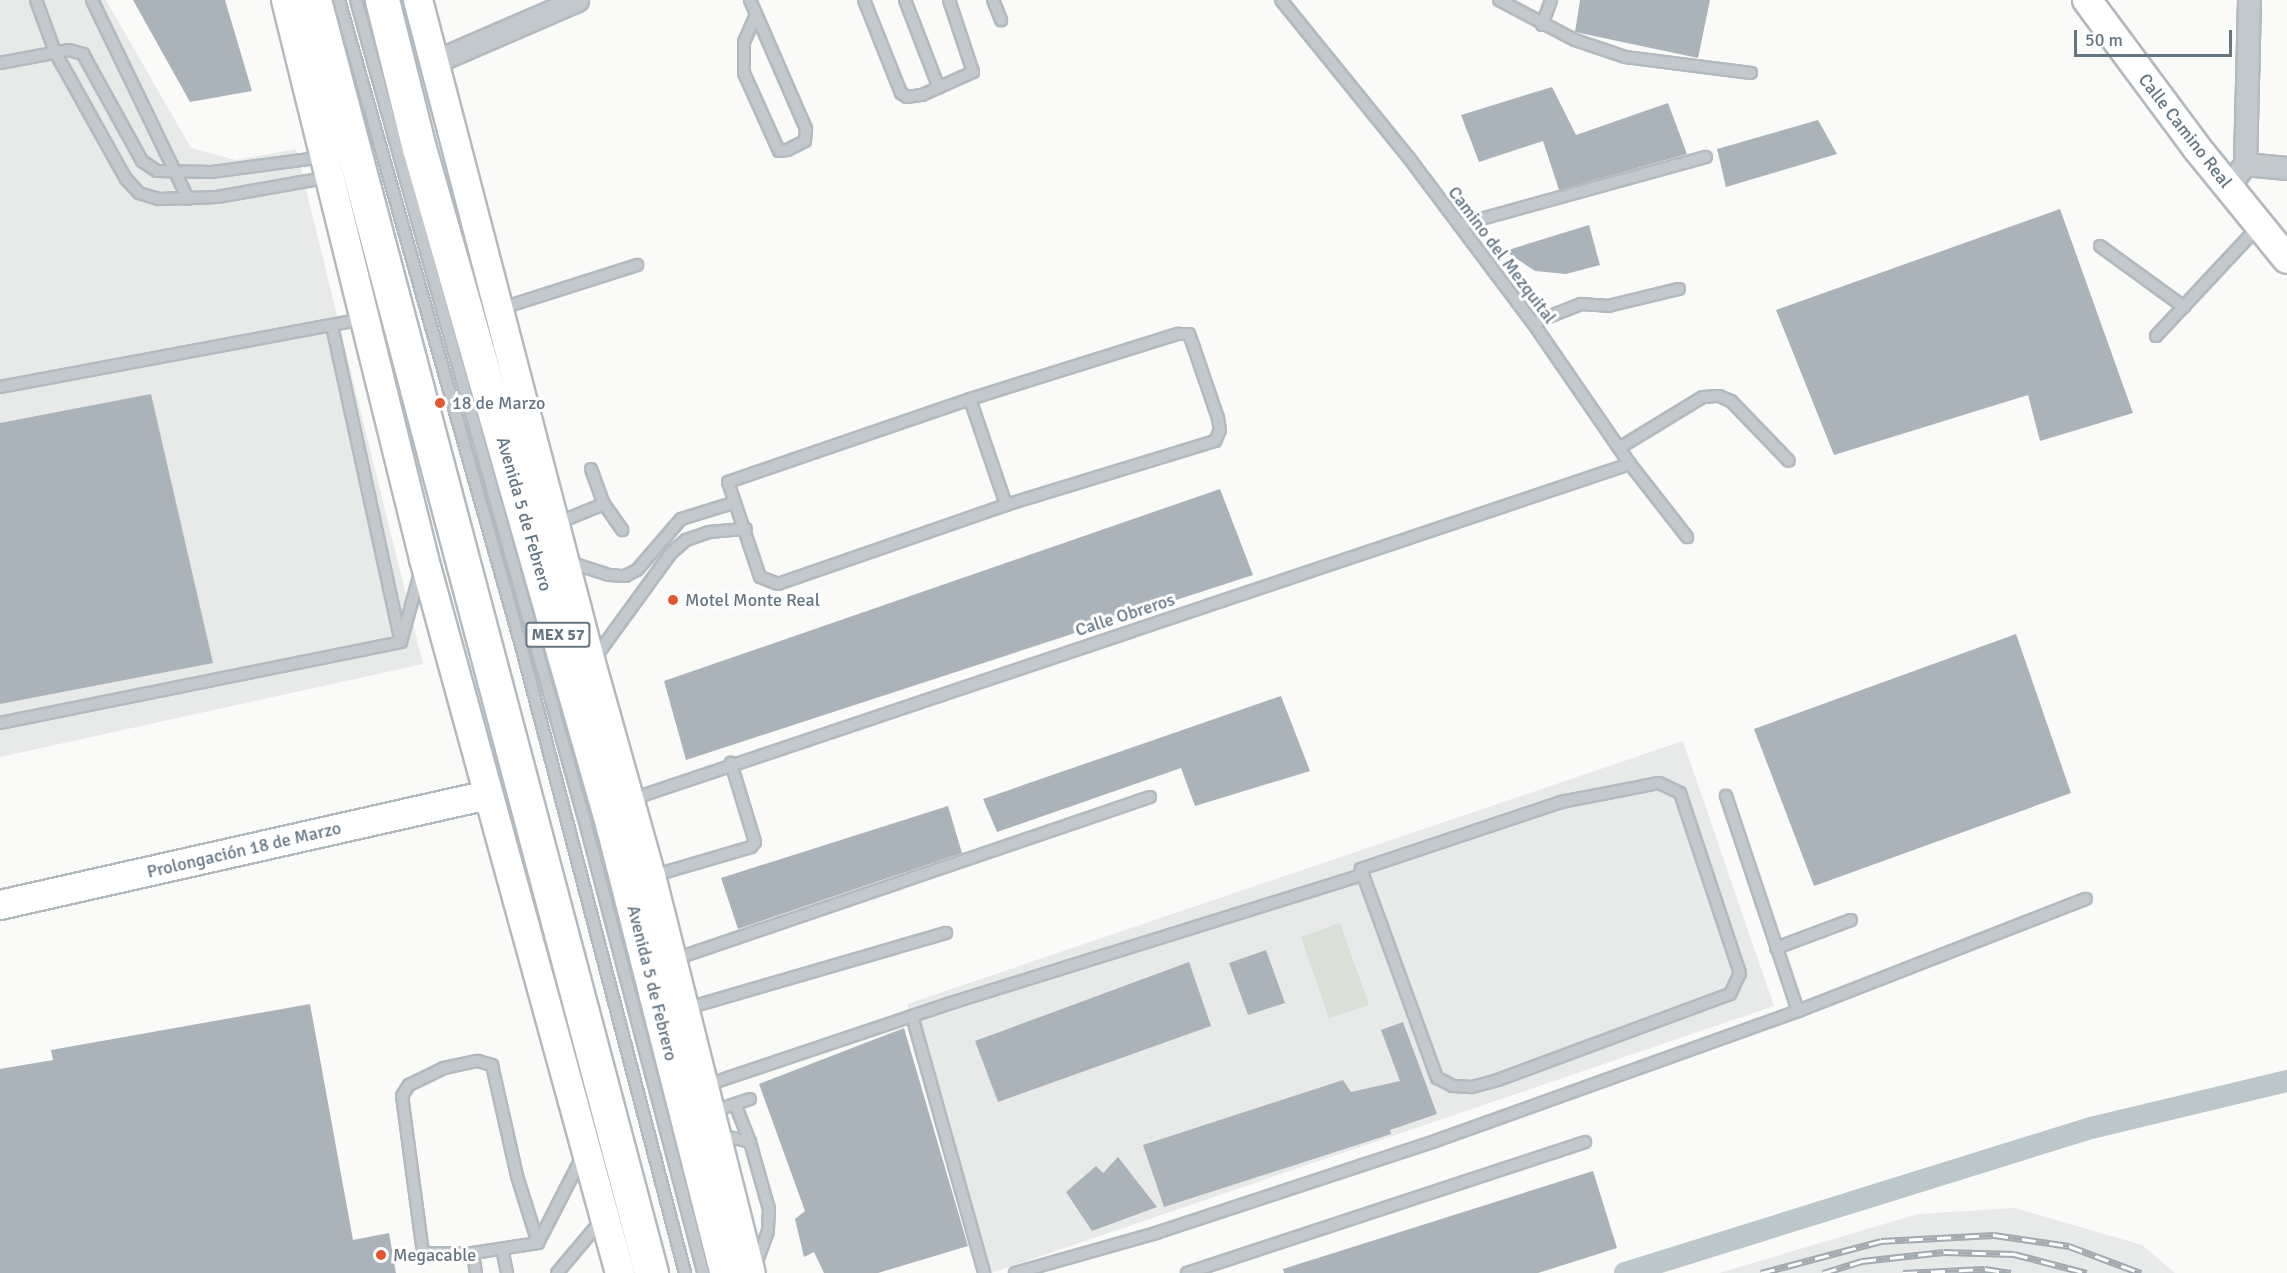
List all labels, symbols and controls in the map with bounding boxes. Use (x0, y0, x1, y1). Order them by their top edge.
scale bar (2077, 18, 2234, 56)
text: 50 m (2085, 29, 2123, 51)
street label: Calle Camino Real (2134, 69, 2236, 193)
street label: Camino del Mezquital (1443, 182, 1561, 328)
place label: 18 de Marzo (452, 392, 545, 414)
marker: 18 de Marzo (433, 396, 447, 410)
street label: Avenida 5 de Febrero (492, 434, 556, 594)
place label: Motel Monte Real (685, 589, 820, 611)
street label: Calle Obreros (1073, 589, 1177, 641)
marker: Motel Monte Real (666, 593, 680, 607)
road number: MEX 57 (525, 622, 591, 648)
street label: Prolongación 18 de Marzo (145, 817, 343, 883)
street label: Avenida 5 de Febrero (622, 903, 682, 1063)
place label: Megacable (393, 1244, 476, 1266)
marker: Megacable (374, 1248, 388, 1262)

